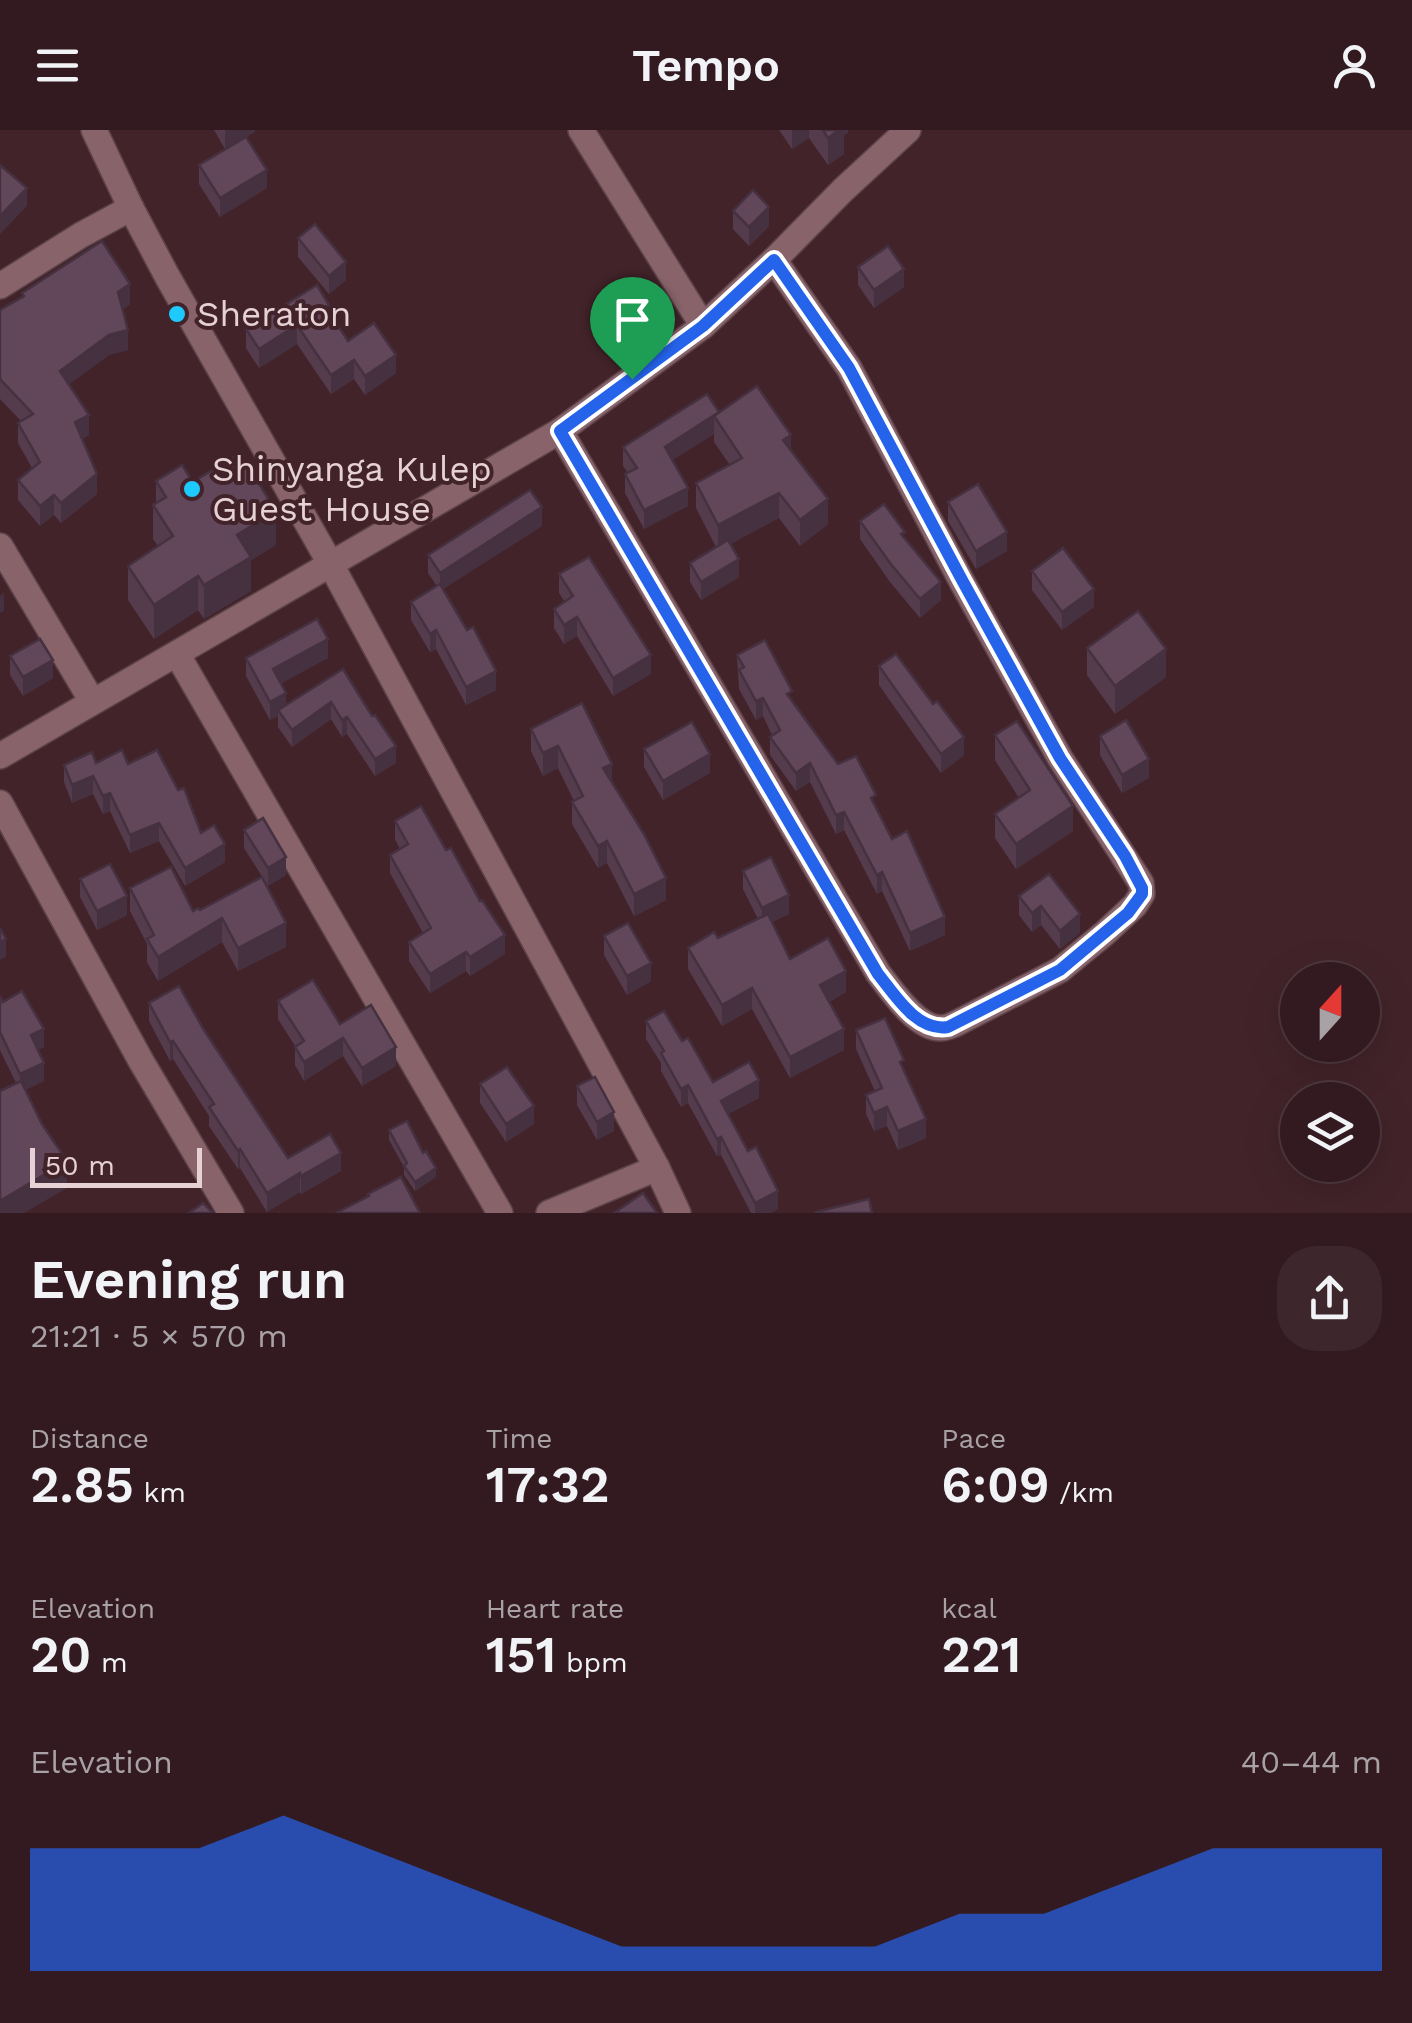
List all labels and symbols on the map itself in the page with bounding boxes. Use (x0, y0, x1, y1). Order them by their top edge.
pin (590, 277, 675, 380)
place label: Sheraton (197, 293, 352, 335)
marker: Sheraton (166, 303, 188, 325)
place label: Shinyanga Kulep Guest House (212, 448, 492, 530)
marker: Shinyanga Kulep Guest House (181, 478, 203, 500)
north arrow (1280, 962, 1380, 1062)
scale bar (30, 1143, 202, 1188)

